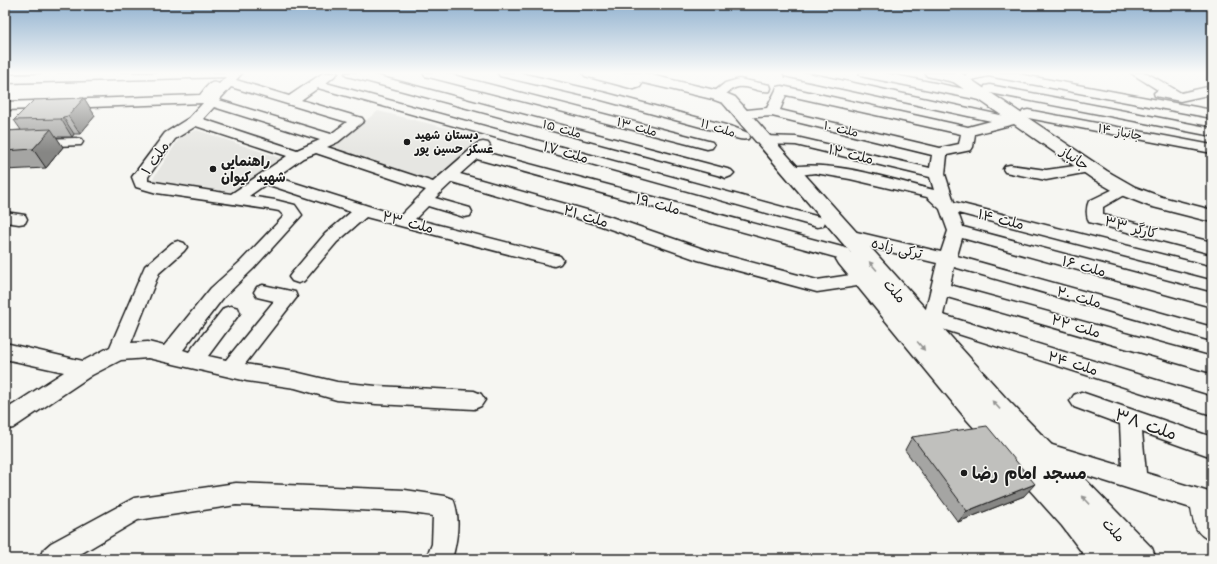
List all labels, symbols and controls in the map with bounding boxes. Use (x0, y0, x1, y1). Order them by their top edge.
street label: ملت ۱۳ (615, 113, 659, 142)
street label: ملت ۱۱ (698, 114, 738, 143)
street label: ملت ۱۵ (540, 115, 583, 144)
street label: ملت ۱۰ (822, 116, 860, 143)
street label: جانباز ۱۴ (1096, 119, 1144, 146)
place label: دبستان شهید عسکر حسین پور (414, 126, 494, 159)
street label: ملت ۱۷ (540, 136, 591, 170)
street label: ملت ۱ (136, 137, 175, 180)
marker: دبستان شهید عسکر حسین پور (402, 137, 412, 147)
street label: ملت ۱۲ (826, 139, 876, 171)
street label: جانباز (1055, 141, 1093, 177)
place label: راهنمایی شهید کیوان (221, 151, 286, 189)
marker: راهنمایی شهید کیوان (208, 164, 218, 174)
street label: ملت ۱۹ (633, 188, 682, 221)
street label: ملت ۲۱ (560, 200, 611, 234)
street label: ملت ۱۴ (975, 204, 1026, 236)
street label: ملت ۲۳ (380, 206, 436, 240)
street label: کارگر ۳۳ (1102, 211, 1159, 245)
street label: ترکی زاده (869, 232, 925, 266)
street label: ملت ۱۶ (1059, 251, 1108, 283)
one-way arrow (869, 261, 878, 271)
street label: ملت (877, 275, 911, 309)
street label: ملت ۲۰ (1054, 281, 1104, 315)
street label: ملت ۲۲ (1048, 309, 1103, 344)
one-way arrow (916, 341, 925, 351)
street label: ملت ۲۴ (1045, 346, 1101, 382)
one-way arrow (992, 401, 1001, 410)
street label: ملت ۳۸ (1111, 402, 1180, 449)
place label: مسجد امام رضا (972, 461, 1087, 488)
marker: مسجد امام رضا (959, 468, 969, 478)
one-way arrow (1081, 495, 1090, 505)
street label: ملت (1096, 514, 1130, 548)

